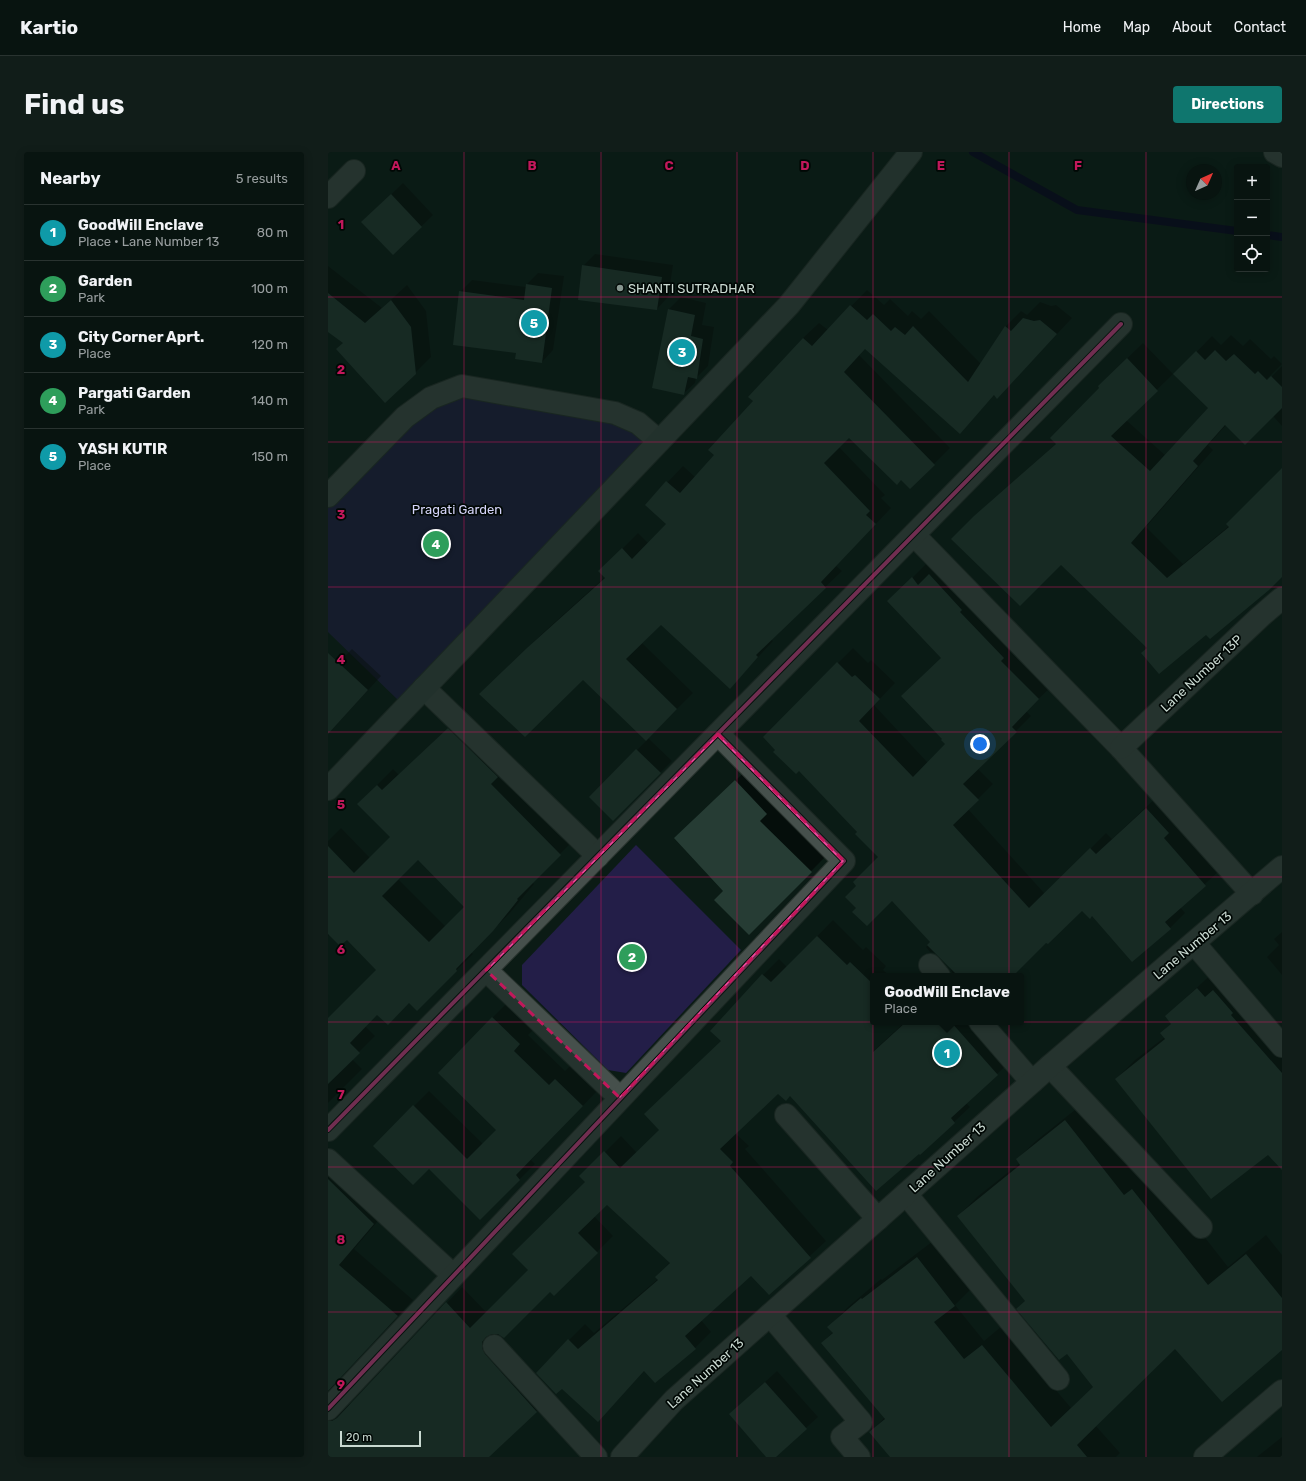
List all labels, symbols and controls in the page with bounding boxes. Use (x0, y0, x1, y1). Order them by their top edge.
text: Kartio (20, 16, 78, 39)
text: Home (1063, 19, 1101, 36)
text: Map (1123, 19, 1150, 36)
text: About (1172, 19, 1212, 36)
text: Contact (1234, 19, 1286, 36)
button: Directions (1173, 86, 1282, 123)
text: Find us (24, 88, 124, 121)
text: A (391, 158, 401, 173)
text: B (527, 158, 537, 173)
text: C (664, 158, 674, 173)
text: D (800, 158, 810, 173)
text: E (937, 158, 945, 173)
text: F (1074, 158, 1082, 173)
north arrow (1186, 164, 1222, 200)
map controls (1234, 164, 1270, 272)
button: + (1234, 164, 1270, 200)
text: Nearby (40, 168, 101, 188)
text: 5 results (236, 171, 288, 186)
button: − (1234, 200, 1270, 236)
text: GoodWill Enclave (78, 216, 204, 234)
text: 1 (338, 217, 344, 232)
text: 1 (50, 225, 56, 240)
text: 80 m (257, 225, 288, 240)
text: Place · Lane Number 13 (78, 234, 219, 249)
button: locate (1234, 236, 1270, 272)
text: Garden (78, 272, 132, 290)
text: 2 (49, 281, 57, 296)
text: 100 m (251, 281, 288, 296)
place label: SHANTI SUTRADHAR (628, 281, 755, 296)
marker: SHANTI SUTRADHAR (615, 283, 625, 293)
text: Park (78, 290, 105, 305)
pin: 5 (521, 308, 547, 338)
text: City Corner Aprt. (78, 328, 204, 346)
text: 3 (49, 337, 57, 352)
text: 120 m (252, 337, 288, 352)
pin: 3 (669, 337, 695, 367)
text: Place (78, 346, 111, 361)
text: 2 (337, 362, 345, 377)
text: Pargati Garden (78, 384, 191, 402)
text: 4 (49, 393, 57, 408)
text: 140 m (251, 393, 288, 408)
text: Park (78, 402, 105, 417)
text: YASH KUTIR (78, 440, 167, 458)
text: 5 (49, 449, 57, 464)
text: 150 m (252, 449, 288, 464)
text: Place (78, 458, 111, 473)
park label: Pragati Garden (412, 502, 502, 518)
text: 3 (337, 507, 346, 522)
pin: 4 (423, 529, 449, 559)
street label: Lane Number 13P (1158, 632, 1245, 715)
text: 4 (337, 652, 346, 667)
your location (970, 734, 990, 754)
text: 5 (337, 797, 345, 812)
street label: Lane Number 13 (1150, 908, 1235, 982)
text: 6 (337, 942, 346, 957)
pin: 2 (619, 942, 645, 972)
popup (870, 973, 1024, 1025)
text: GoodWill Enclave (884, 983, 1010, 1001)
text: Place (884, 1001, 917, 1016)
pin: 1 (934, 1038, 960, 1068)
text: 7 (337, 1087, 345, 1102)
street label: Lane Number 13 (906, 1119, 989, 1196)
text: 8 (337, 1232, 346, 1247)
street label: Lane Number 13 (664, 1335, 747, 1412)
text: 9 (337, 1377, 345, 1392)
scale bar (340, 1429, 421, 1448)
text: 20 m (346, 1431, 372, 1444)

